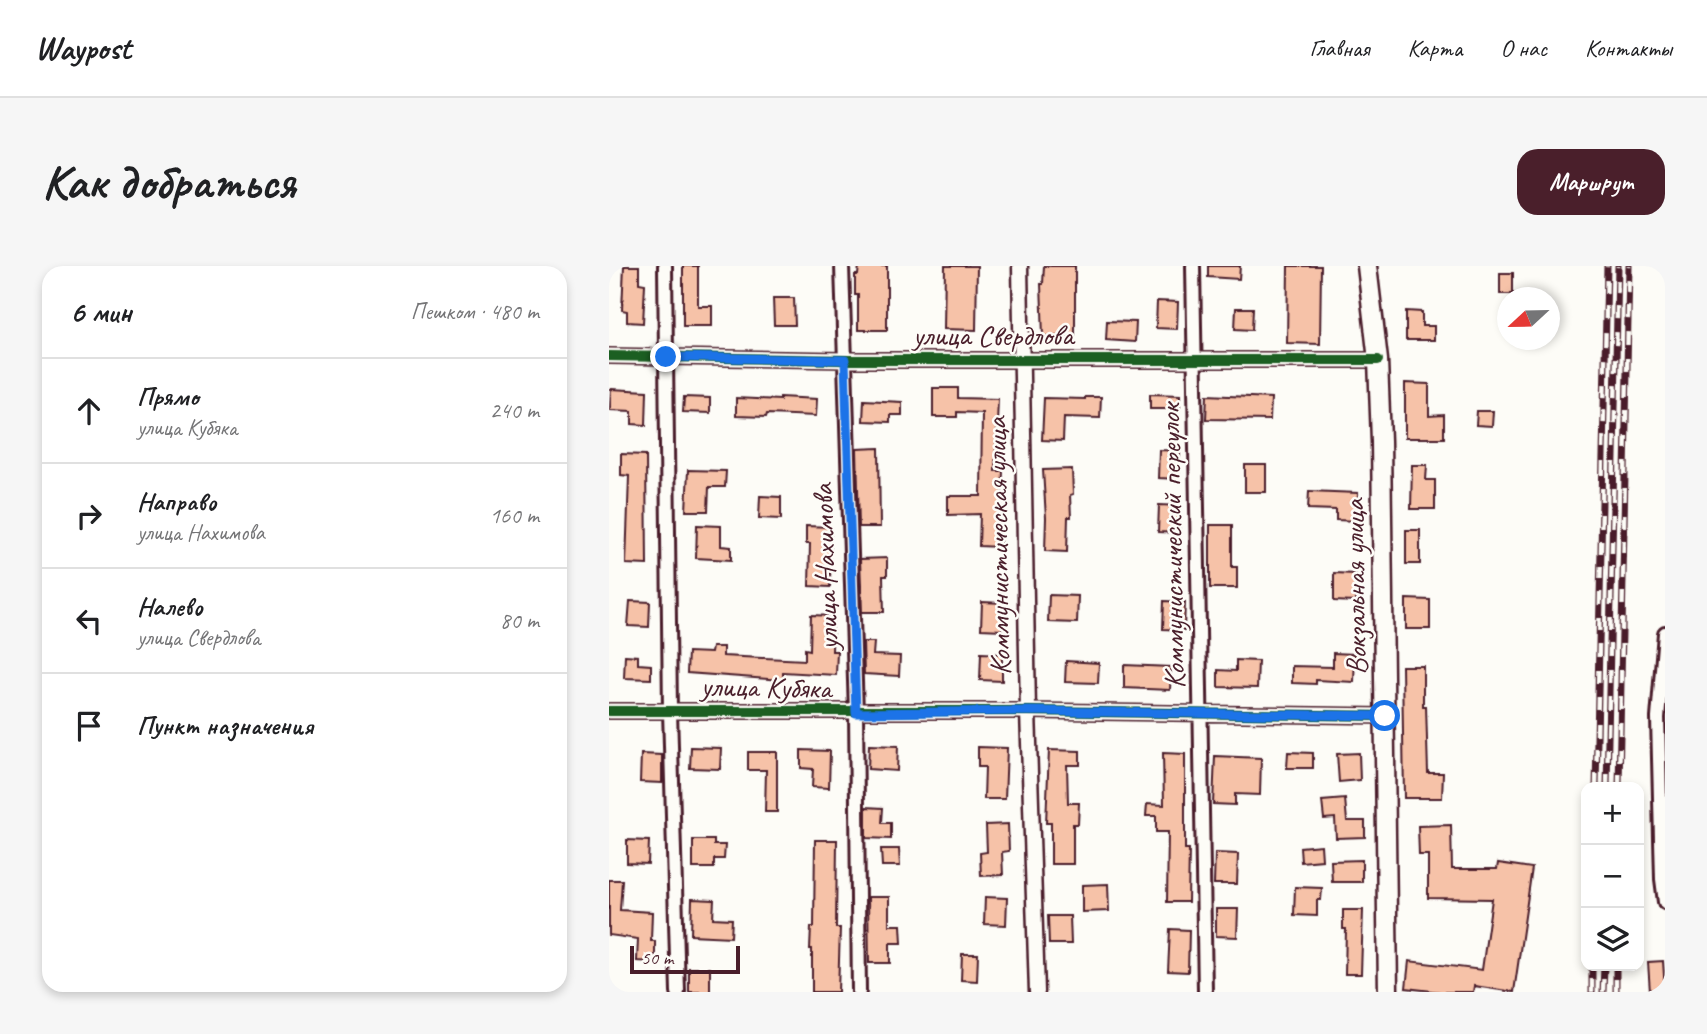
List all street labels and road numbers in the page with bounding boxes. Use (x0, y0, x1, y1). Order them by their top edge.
street label: улица Свердлова (911, 316, 1076, 354)
street label: Коммунистический переулок (1150, 400, 1193, 689)
street label: Коммунистическая улица (977, 415, 1019, 675)
street label: улица Нахимова (803, 481, 847, 653)
street label: Вокзальная улица (1334, 497, 1376, 675)
street label: улица Кубяка (698, 667, 834, 707)

